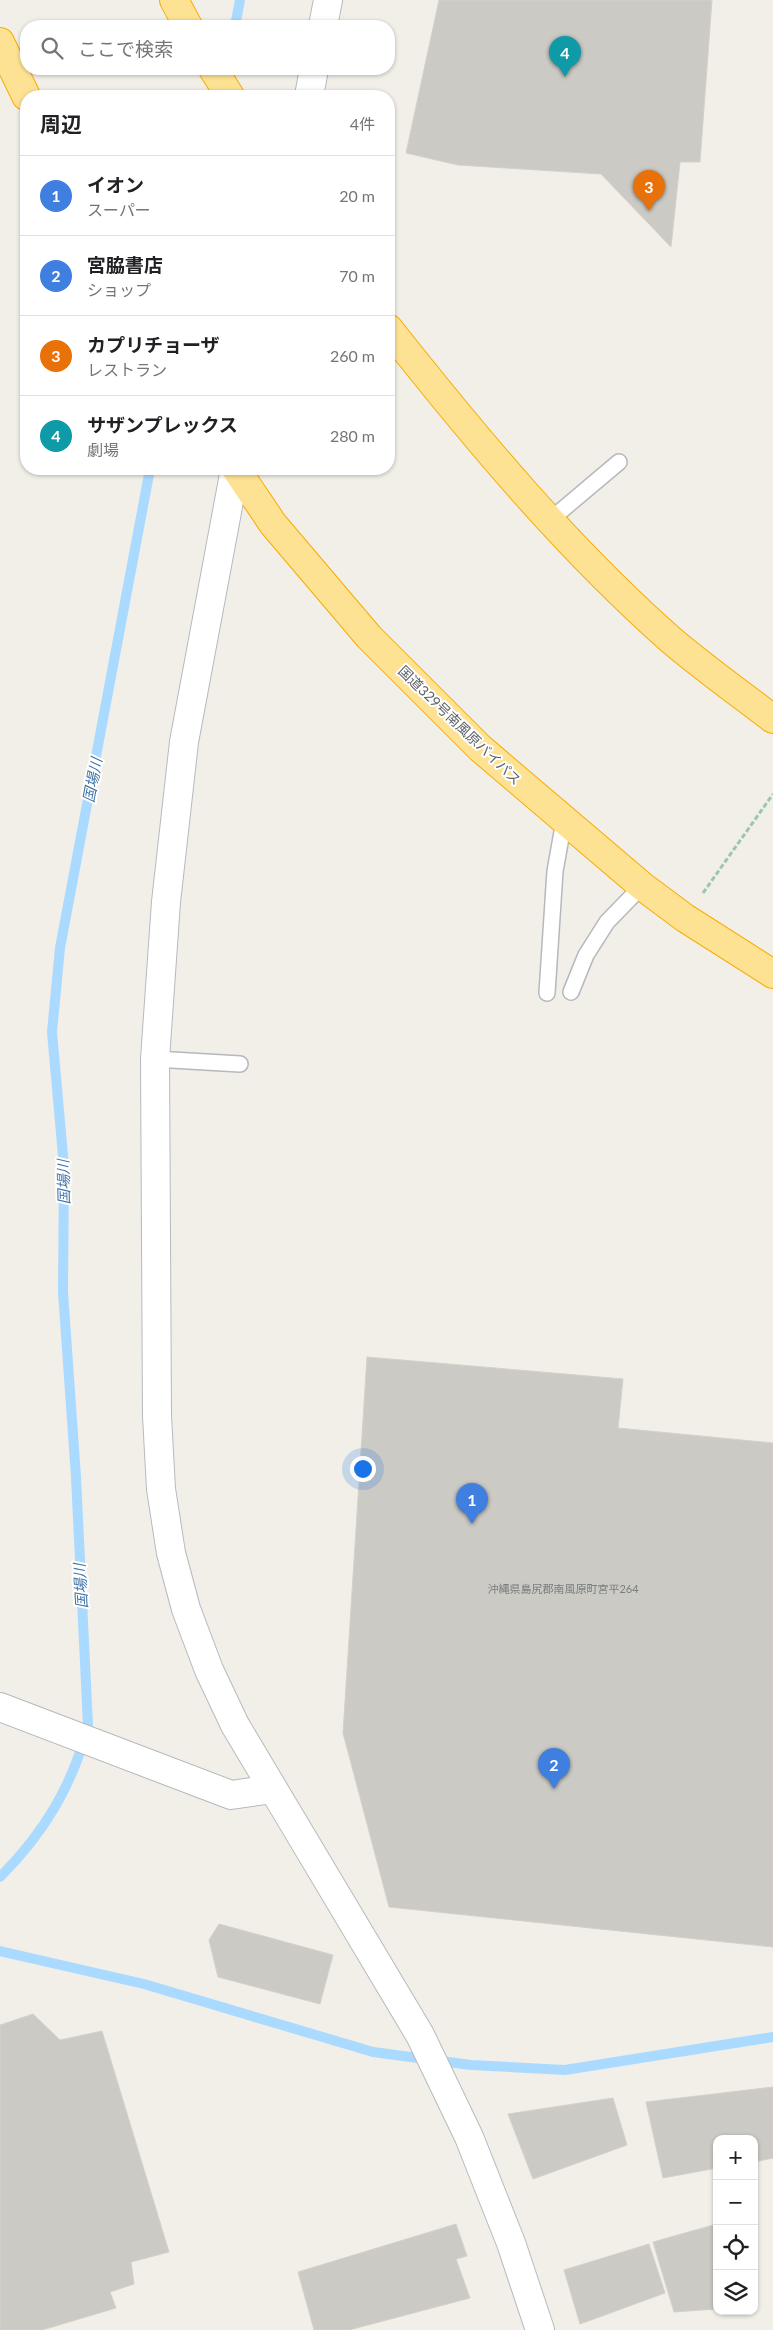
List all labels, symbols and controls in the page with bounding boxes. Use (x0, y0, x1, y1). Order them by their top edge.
search box (20, 20, 395, 75)
icon: search (38, 34, 66, 62)
pin: 4 (549, 36, 581, 77)
text: ここで検索 (78, 37, 173, 60)
text: 周辺 (40, 111, 82, 136)
text: 4件 (350, 114, 375, 133)
pin: 3 (633, 170, 665, 211)
text: イオン (87, 173, 144, 196)
text: 1 (51, 186, 61, 205)
text: 20 m (339, 186, 375, 205)
text: スーパー (87, 200, 151, 219)
text: 宮脇書店 (87, 253, 163, 276)
text: 2 (51, 266, 61, 285)
text: 70 m (339, 266, 375, 285)
text: ショップ (87, 280, 151, 299)
text: カプリチョーザ (87, 333, 220, 356)
text: 3 (51, 346, 61, 365)
text: 260 m (330, 346, 375, 365)
text: レストラン (87, 360, 167, 379)
text: サザンプレックス (87, 413, 238, 436)
text: 4 (51, 426, 61, 445)
text: 280 m (330, 426, 375, 445)
text: 劇場 (87, 440, 119, 459)
street label: 国道329号南風原バイパス (395, 662, 525, 788)
water label: 国場川 (79, 754, 106, 804)
water label: 国場川 (54, 1157, 72, 1205)
your location (350, 1456, 376, 1482)
pin: 1 (456, 1483, 488, 1524)
water label: 国場川 (70, 1561, 90, 1609)
house number: 沖縄県島尻郡南風原町宮平264 (487, 1582, 639, 1595)
pin: 2 (538, 1748, 570, 1789)
map controls (713, 2135, 758, 2315)
button: + (713, 2135, 758, 2180)
button: − (713, 2180, 758, 2225)
button: locate (713, 2225, 758, 2270)
button: layers (713, 2270, 758, 2315)

